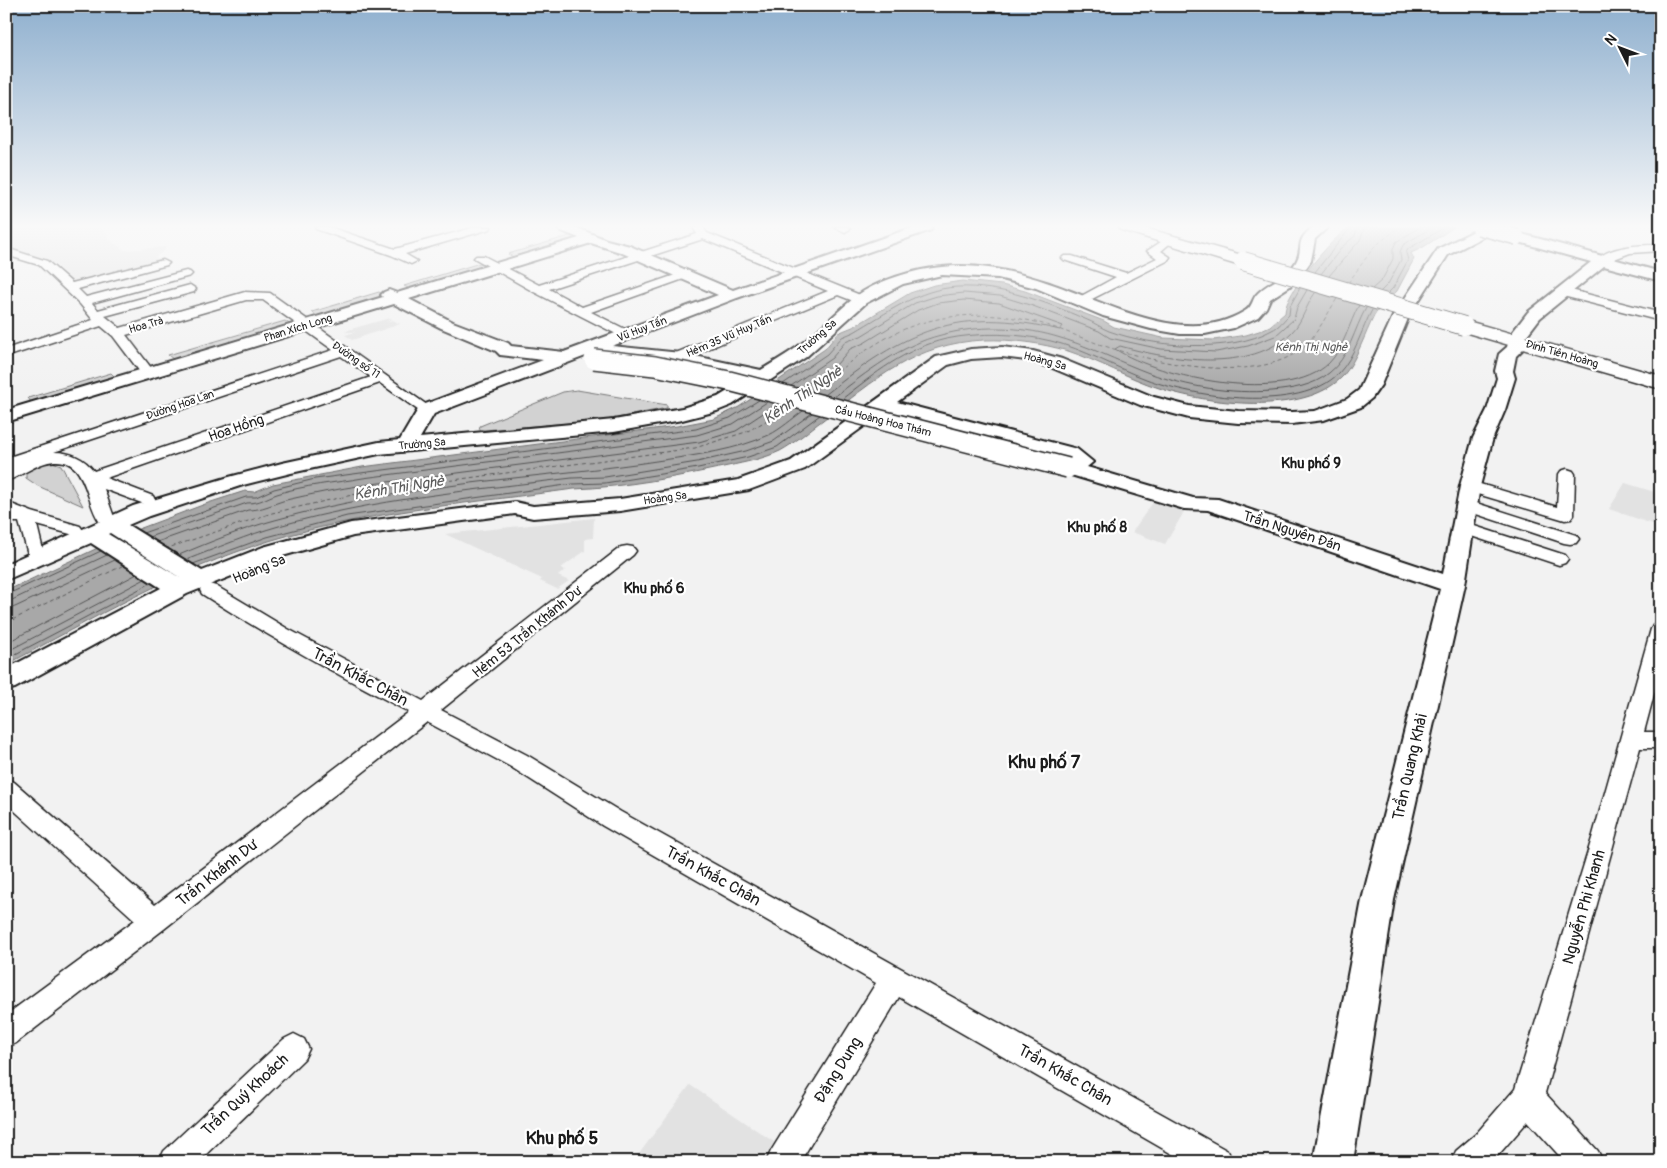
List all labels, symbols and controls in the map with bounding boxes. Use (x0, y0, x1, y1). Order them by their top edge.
north arrow (1594, 22, 1644, 72)
text: N (1601, 30, 1620, 49)
street label: Phan Xích Long (262, 311, 334, 345)
street label: Hẻm 35 Vũ Huy Tấn (684, 312, 774, 360)
street label: Hoa Trà (127, 314, 165, 336)
street label: Vũ Huy Tấn (615, 314, 669, 344)
street label: Trường Sa (795, 317, 839, 357)
street label: Đinh Tiên Hoàng (1524, 337, 1600, 371)
street label: Đường số 11 (330, 339, 382, 381)
water label: Kênh Thị Nghè (1275, 340, 1348, 355)
street label: Hoàng Sa (1022, 349, 1068, 373)
water label: Kênh Thị Nghè (760, 361, 847, 428)
street label: Đường Hoa Lan (144, 387, 216, 423)
street label: Cầu Hoàng Hoa Thám (833, 402, 933, 439)
street label: Hoa Hồng (206, 410, 266, 445)
street label: Trường Sa (398, 435, 446, 453)
district label: Khu phố 9 (1281, 454, 1341, 473)
water label: Kênh Thị Nghè (353, 471, 446, 504)
street label: Hoàng Sa (643, 489, 687, 507)
street label: Trần Nguyên Đán (1241, 505, 1344, 555)
district label: Khu phố 8 (1067, 518, 1127, 537)
street label: Hoàng Sa (230, 551, 288, 587)
district label: Khu phố 6 (623, 579, 685, 598)
street label: Hẻm 53 Trần Khánh Dư (468, 581, 586, 681)
street label: Trần Khắc Chân (309, 642, 412, 711)
street label: Trần Quang Khải (1387, 712, 1432, 822)
district label: Khu phố 7 (1008, 751, 1081, 774)
street label: Trần Khánh Dư (172, 833, 263, 911)
street label: Trần Khắc Chân (662, 841, 765, 910)
street label: Nguyễn Phi Khanh (1558, 847, 1610, 967)
street label: Đặng Dung (810, 1033, 866, 1107)
street label: Trần Khắc Chân (1014, 1039, 1116, 1110)
street label: Trần Quý Khoách (197, 1049, 293, 1140)
district label: Khu phố 5 (526, 1127, 599, 1150)

